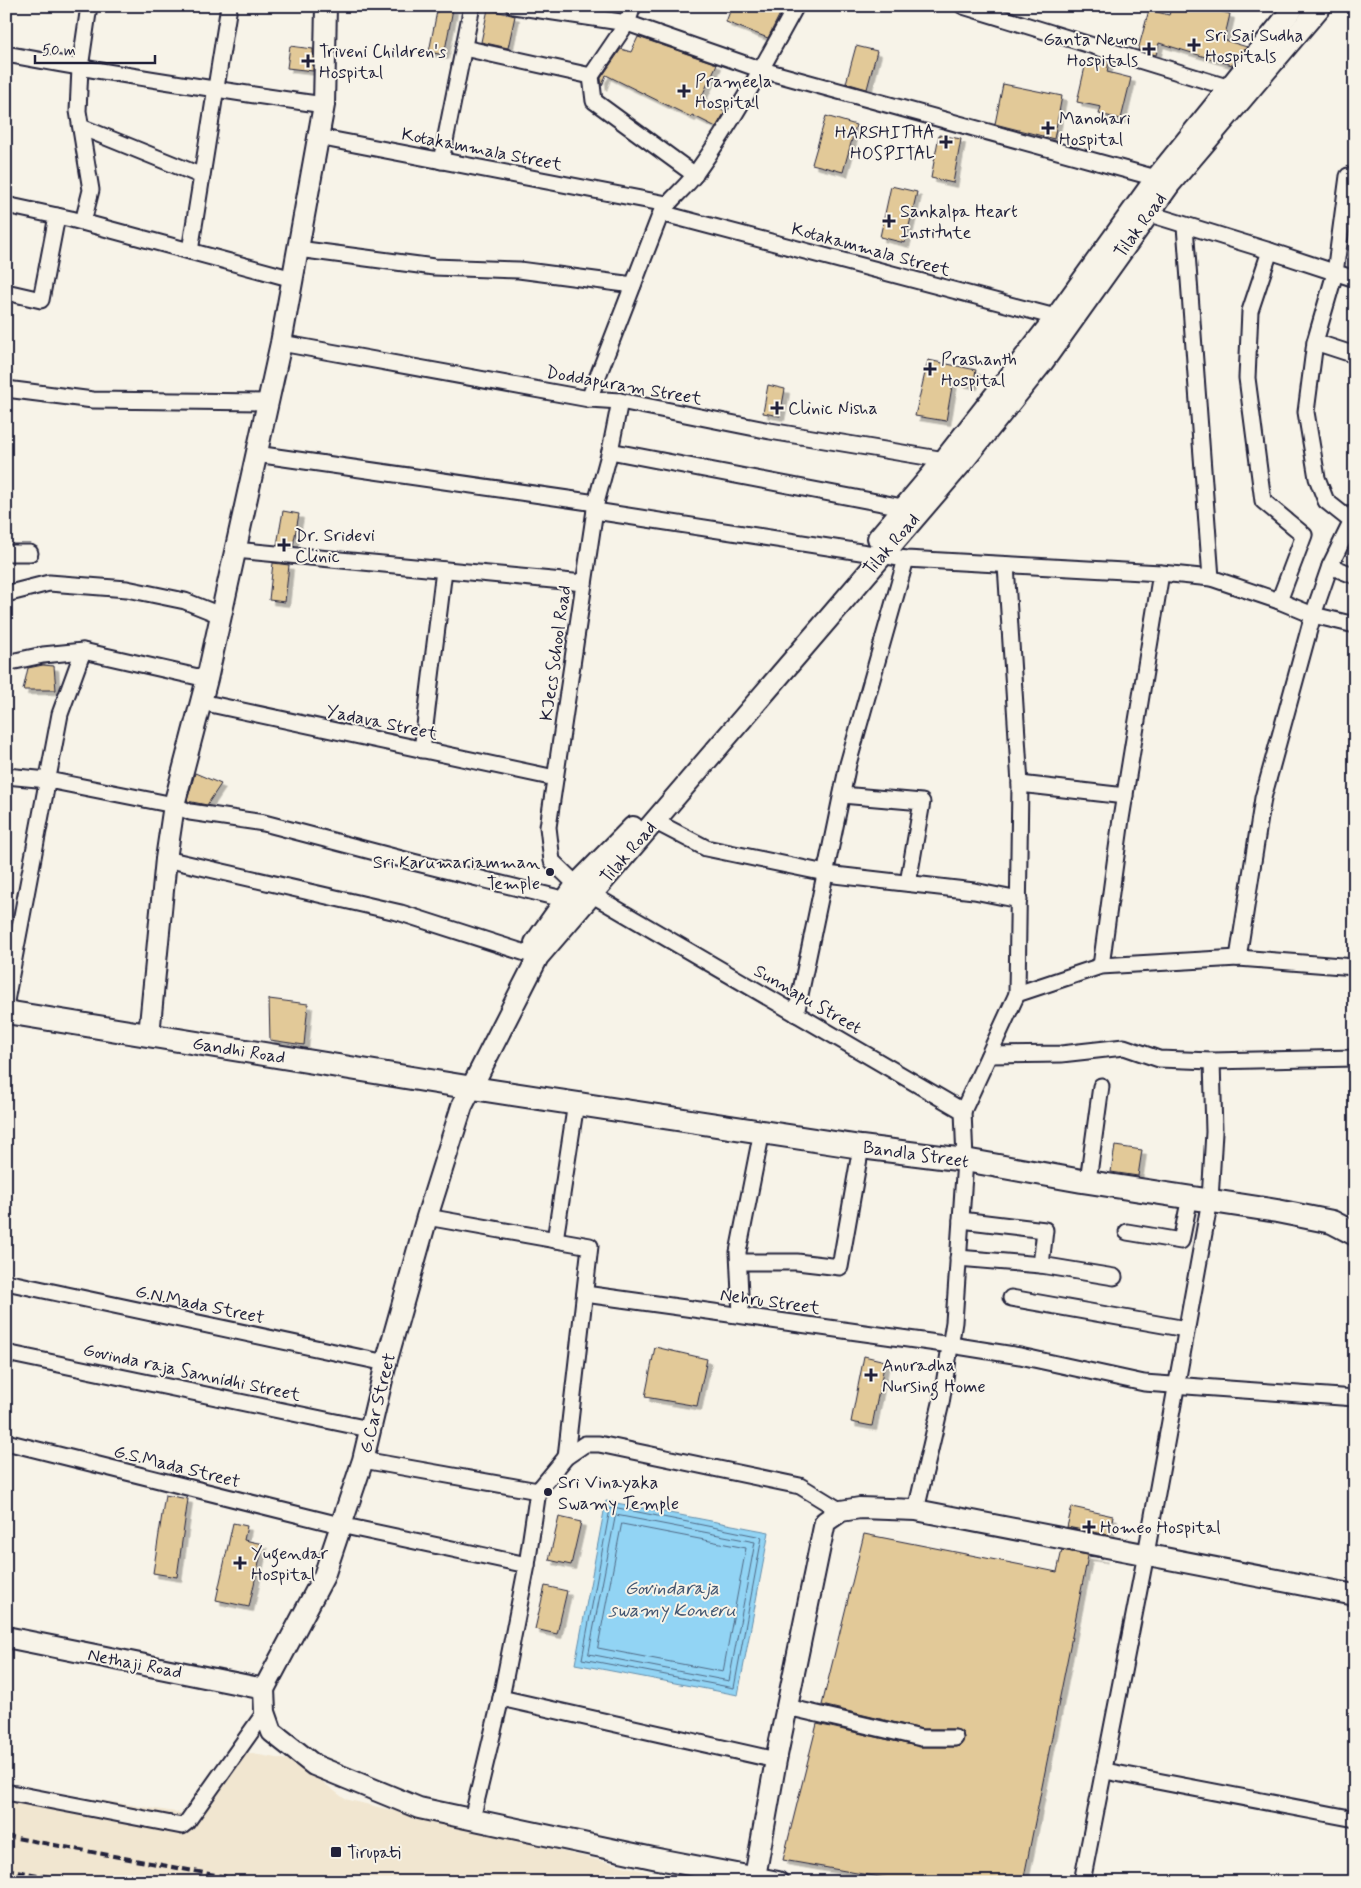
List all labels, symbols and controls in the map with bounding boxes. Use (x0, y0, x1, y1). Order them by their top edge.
place label: Sri Sai Sudha Hospitals (1205, 24, 1303, 69)
place label: Ganta Neuro Hospitals (1043, 28, 1138, 73)
scale bar (35, 32, 155, 64)
marker: Sri Sai Sudha Hospitals (1187, 38, 1201, 52)
place label: Triveni Children's Hospital (319, 40, 446, 85)
text: 50 m (42, 41, 76, 61)
marker: Ganta Neuro Hospitals (1142, 42, 1156, 56)
marker: Triveni Children's Hospital (301, 54, 315, 68)
place label: Prameela Hospital (695, 70, 772, 115)
marker: Prameela Hospital (677, 84, 691, 98)
place label: Manohari Hospital (1059, 107, 1131, 152)
place label: HARSHITHA HOSPITAL (835, 121, 935, 166)
marker: Manohari Hospital (1041, 121, 1055, 135)
street label: Kotakammala Street (399, 123, 565, 177)
marker: HARSHITHA HOSPITAL (939, 135, 953, 149)
street label: Tilak Road (1109, 188, 1173, 263)
place label: Sankalpa Heart Institute (900, 200, 1018, 245)
marker: Sankalpa Heart Institute (882, 214, 896, 228)
street label: Kotakammala Street (789, 217, 953, 283)
place label: Prashanth Hospital (941, 348, 1017, 393)
street label: Doddapuram Street (544, 360, 704, 412)
marker: Prashanth Hospital (923, 362, 937, 376)
place label: Clinic Nisha (788, 397, 878, 421)
marker: Clinic Nisha (770, 401, 784, 415)
street label: Tilak Road (858, 508, 925, 581)
place label: Dr. Sridevi Clinic (295, 524, 375, 569)
marker: Dr. Sridevi Clinic (277, 538, 291, 552)
street label: KJecs School Road (535, 584, 577, 723)
street label: Yadava Street (324, 699, 440, 747)
street label: Tilak Road (595, 816, 662, 889)
place label: Sri Karumariamman Temple (373, 851, 540, 896)
marker: Sri Karumariamman Temple (544, 866, 556, 878)
street label: Sunnapu Street (749, 959, 866, 1041)
street label: Gandhi Road (191, 1032, 287, 1070)
street label: Bandla Street (861, 1136, 971, 1174)
street label: G.N.Mada Street (133, 1280, 267, 1330)
street label: Nehru Street (718, 1283, 822, 1321)
street label: Govinda raja Sannidhi Street (81, 1338, 303, 1408)
street label: G.Car Street (354, 1351, 402, 1456)
place label: Anuradha Nursing Home (882, 1354, 986, 1401)
marker: Anuradha Nursing Home (864, 1368, 878, 1382)
street label: G.S.Mada Street (111, 1440, 243, 1494)
place label: Sri Vinayaka Swamy Temple (558, 1471, 679, 1516)
marker: Sri Vinayaka Swamy Temple (542, 1486, 554, 1498)
place label: Homeo Hospital (1100, 1516, 1221, 1540)
marker: Homeo Hospital (1082, 1520, 1096, 1534)
place label: Yugendar Hospital (251, 1542, 328, 1587)
marker: Yugendar Hospital (233, 1556, 247, 1570)
water label: Govindaraja swamy Koneru (608, 1576, 736, 1623)
street label: Nethaji Road (86, 1643, 184, 1685)
place label: Tirupati (347, 1841, 401, 1865)
marker: Tirupati (329, 1845, 343, 1859)

